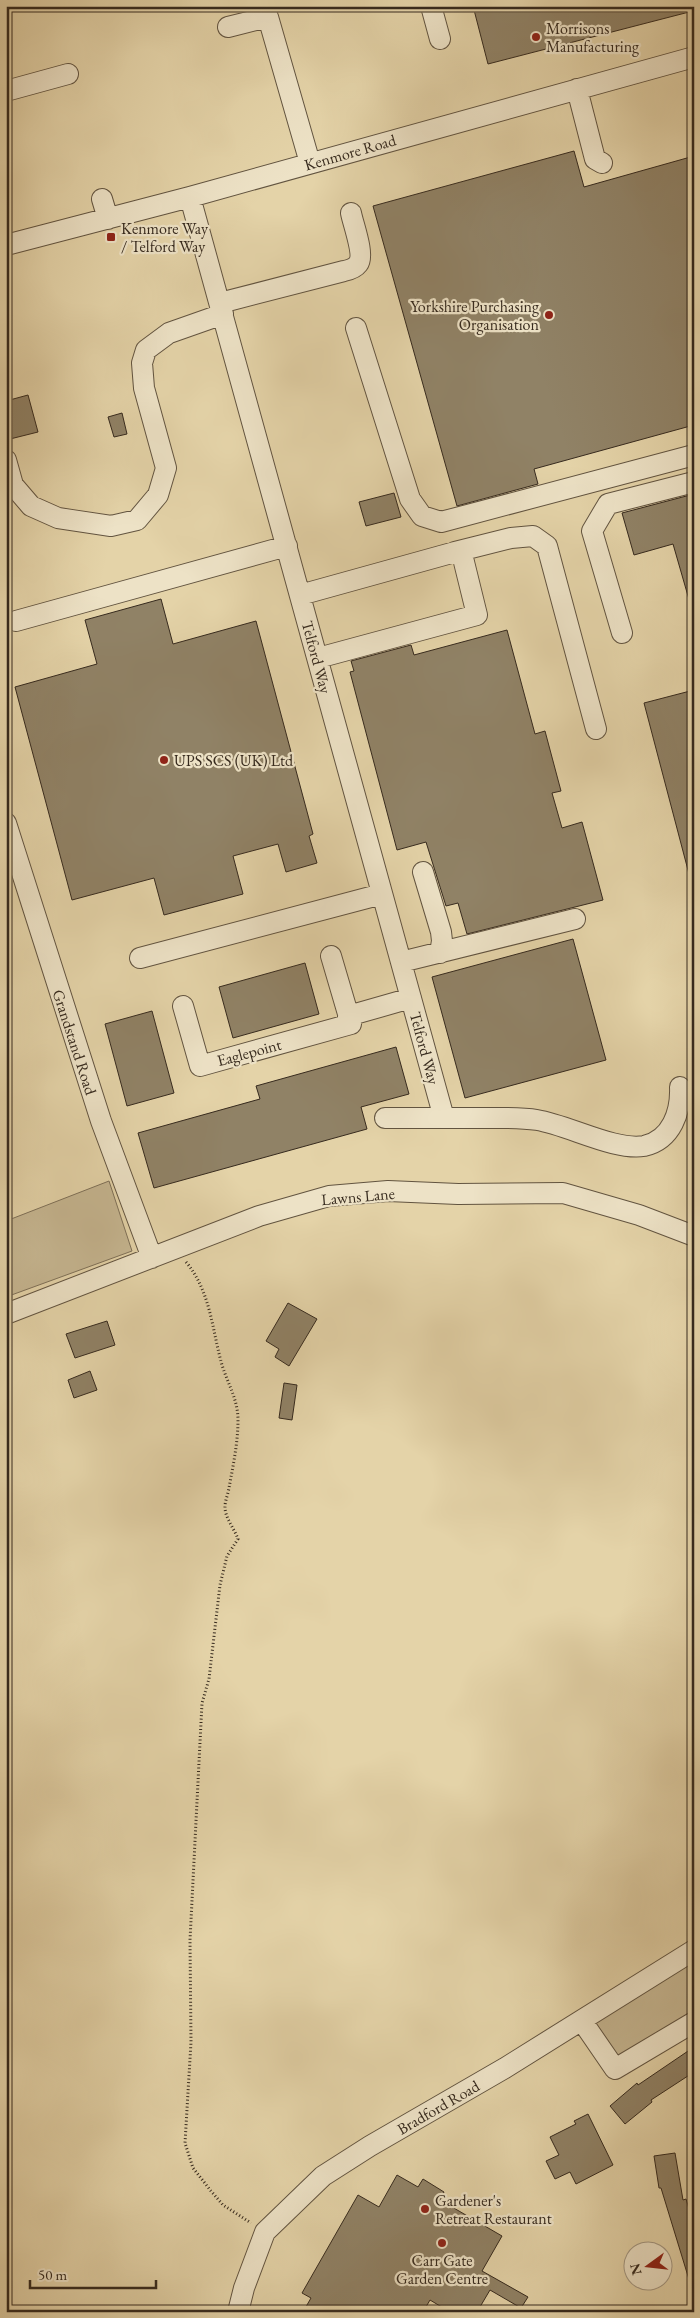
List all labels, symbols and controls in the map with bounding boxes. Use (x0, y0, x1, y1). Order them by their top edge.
place label: Morrisons Manufacturing (546, 18, 640, 57)
marker: Morrisons Manufacturing (530, 31, 542, 43)
street label: Kenmore Road (302, 129, 399, 176)
place label: Kenmore Way / Telford Way (121, 218, 209, 257)
marker: Kenmore Way / Telford Way (105, 231, 117, 243)
place label: Yorkshire Purchasing Organisation (410, 296, 540, 335)
marker: Yorkshire Purchasing Organisation (543, 309, 555, 321)
street label: Telford Way (297, 618, 337, 697)
place label: UPS SCS (UK) Ltd (174, 750, 294, 771)
marker: UPS SCS (UK) Ltd (158, 754, 170, 766)
street label: Grandstand Road (48, 987, 102, 1098)
street label: Telford Way (405, 1009, 445, 1088)
street label: Eaglepoint (215, 1034, 284, 1071)
street label: Lawns Lane (320, 1183, 396, 1210)
street label: Bradford Road (393, 2075, 484, 2140)
place label: Gardener's Retreat Restaurant (435, 2190, 552, 2229)
marker: Gardener's Retreat Restaurant (419, 2203, 431, 2215)
marker: Carr Gate Garden Centre (436, 2237, 448, 2249)
north arrow (622, 2240, 672, 2290)
place label: Carr Gate Garden Centre (396, 2250, 488, 2289)
scale bar (30, 2258, 156, 2290)
text: N (625, 2261, 646, 2277)
text: 50 m (38, 2265, 67, 2284)

